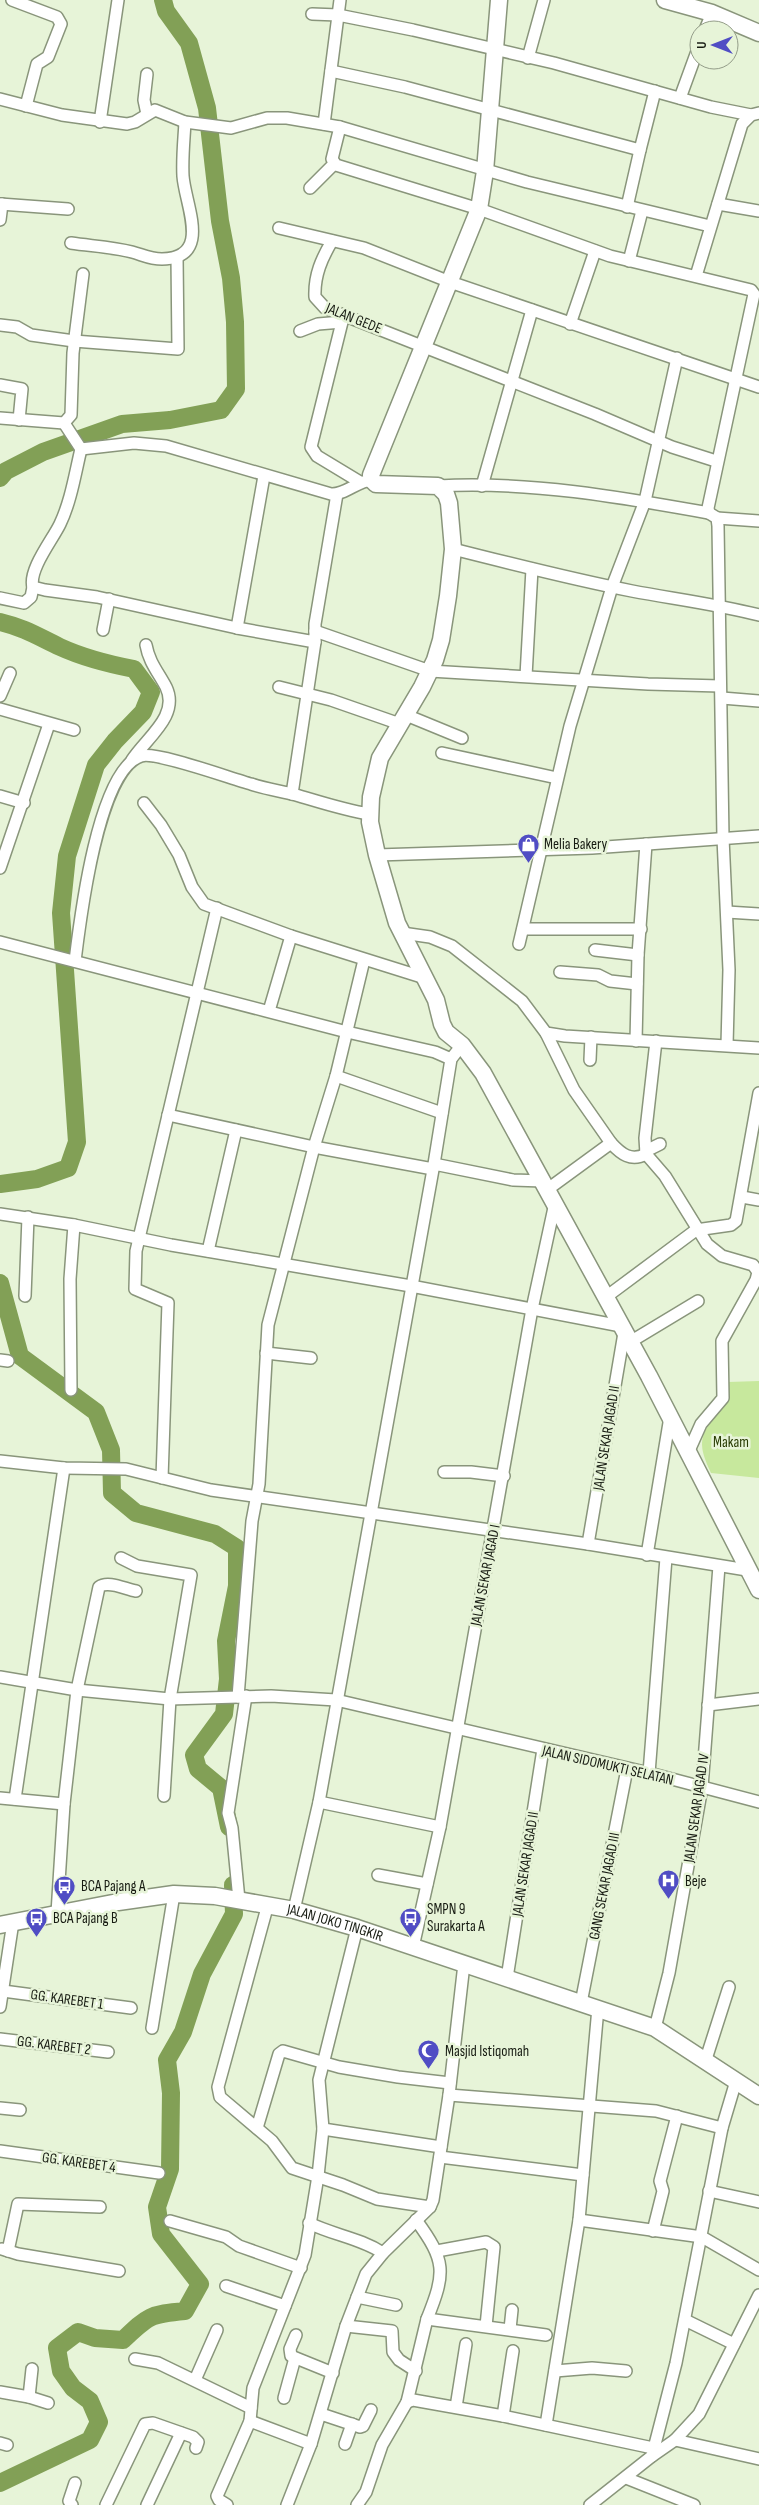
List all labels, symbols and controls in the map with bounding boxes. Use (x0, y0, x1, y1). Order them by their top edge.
north arrow (689, 20, 739, 70)
text: U (693, 41, 710, 49)
street label: JALAN GEDE (322, 298, 385, 338)
shop icon: Melia Bakery (516, 832, 540, 863)
place label: Melia Bakery (544, 835, 607, 854)
street label: JALAN SEKAR JAGAD II (589, 1384, 624, 1493)
park label: Makam (713, 1433, 749, 1452)
street label: JALAN SEKAR JAGAD I (466, 1523, 505, 1628)
street label: JALAN SIDOMUKTI SELATAN (539, 1741, 675, 1790)
street label: JALAN SEKAR JAGAD IV (679, 1752, 714, 1865)
street label: JALAN SEKAR JAGAD II (508, 1810, 543, 1919)
street label: GANG SEKAR JAGAD III (585, 1831, 624, 1941)
hospital icon: Beje (657, 1869, 681, 1900)
place label: Beje (685, 1872, 706, 1891)
bus stop icon: BCA Pajang A (53, 1874, 77, 1905)
place label: BCA Pajang A (81, 1877, 146, 1896)
street label: JALAN JOKO TINGKIR (285, 1900, 386, 1946)
place label: SMPN 9 Surakarta A (427, 1900, 485, 1936)
bus stop icon: BCA Pajang B (25, 1906, 49, 1937)
bus stop icon: SMPN 9 Surakarta A (399, 1906, 423, 1937)
place label: BCA Pajang B (53, 1909, 118, 1928)
street label: GG. KAREBET 1 (29, 1985, 105, 2014)
street label: GG. KAREBET 2 (16, 2032, 92, 2059)
mosque icon: Masjid Istiqomah (417, 2039, 441, 2070)
place label: Masjid Istiqomah (445, 2042, 529, 2061)
street label: GG. KAREBET 4 (41, 2148, 117, 2177)

